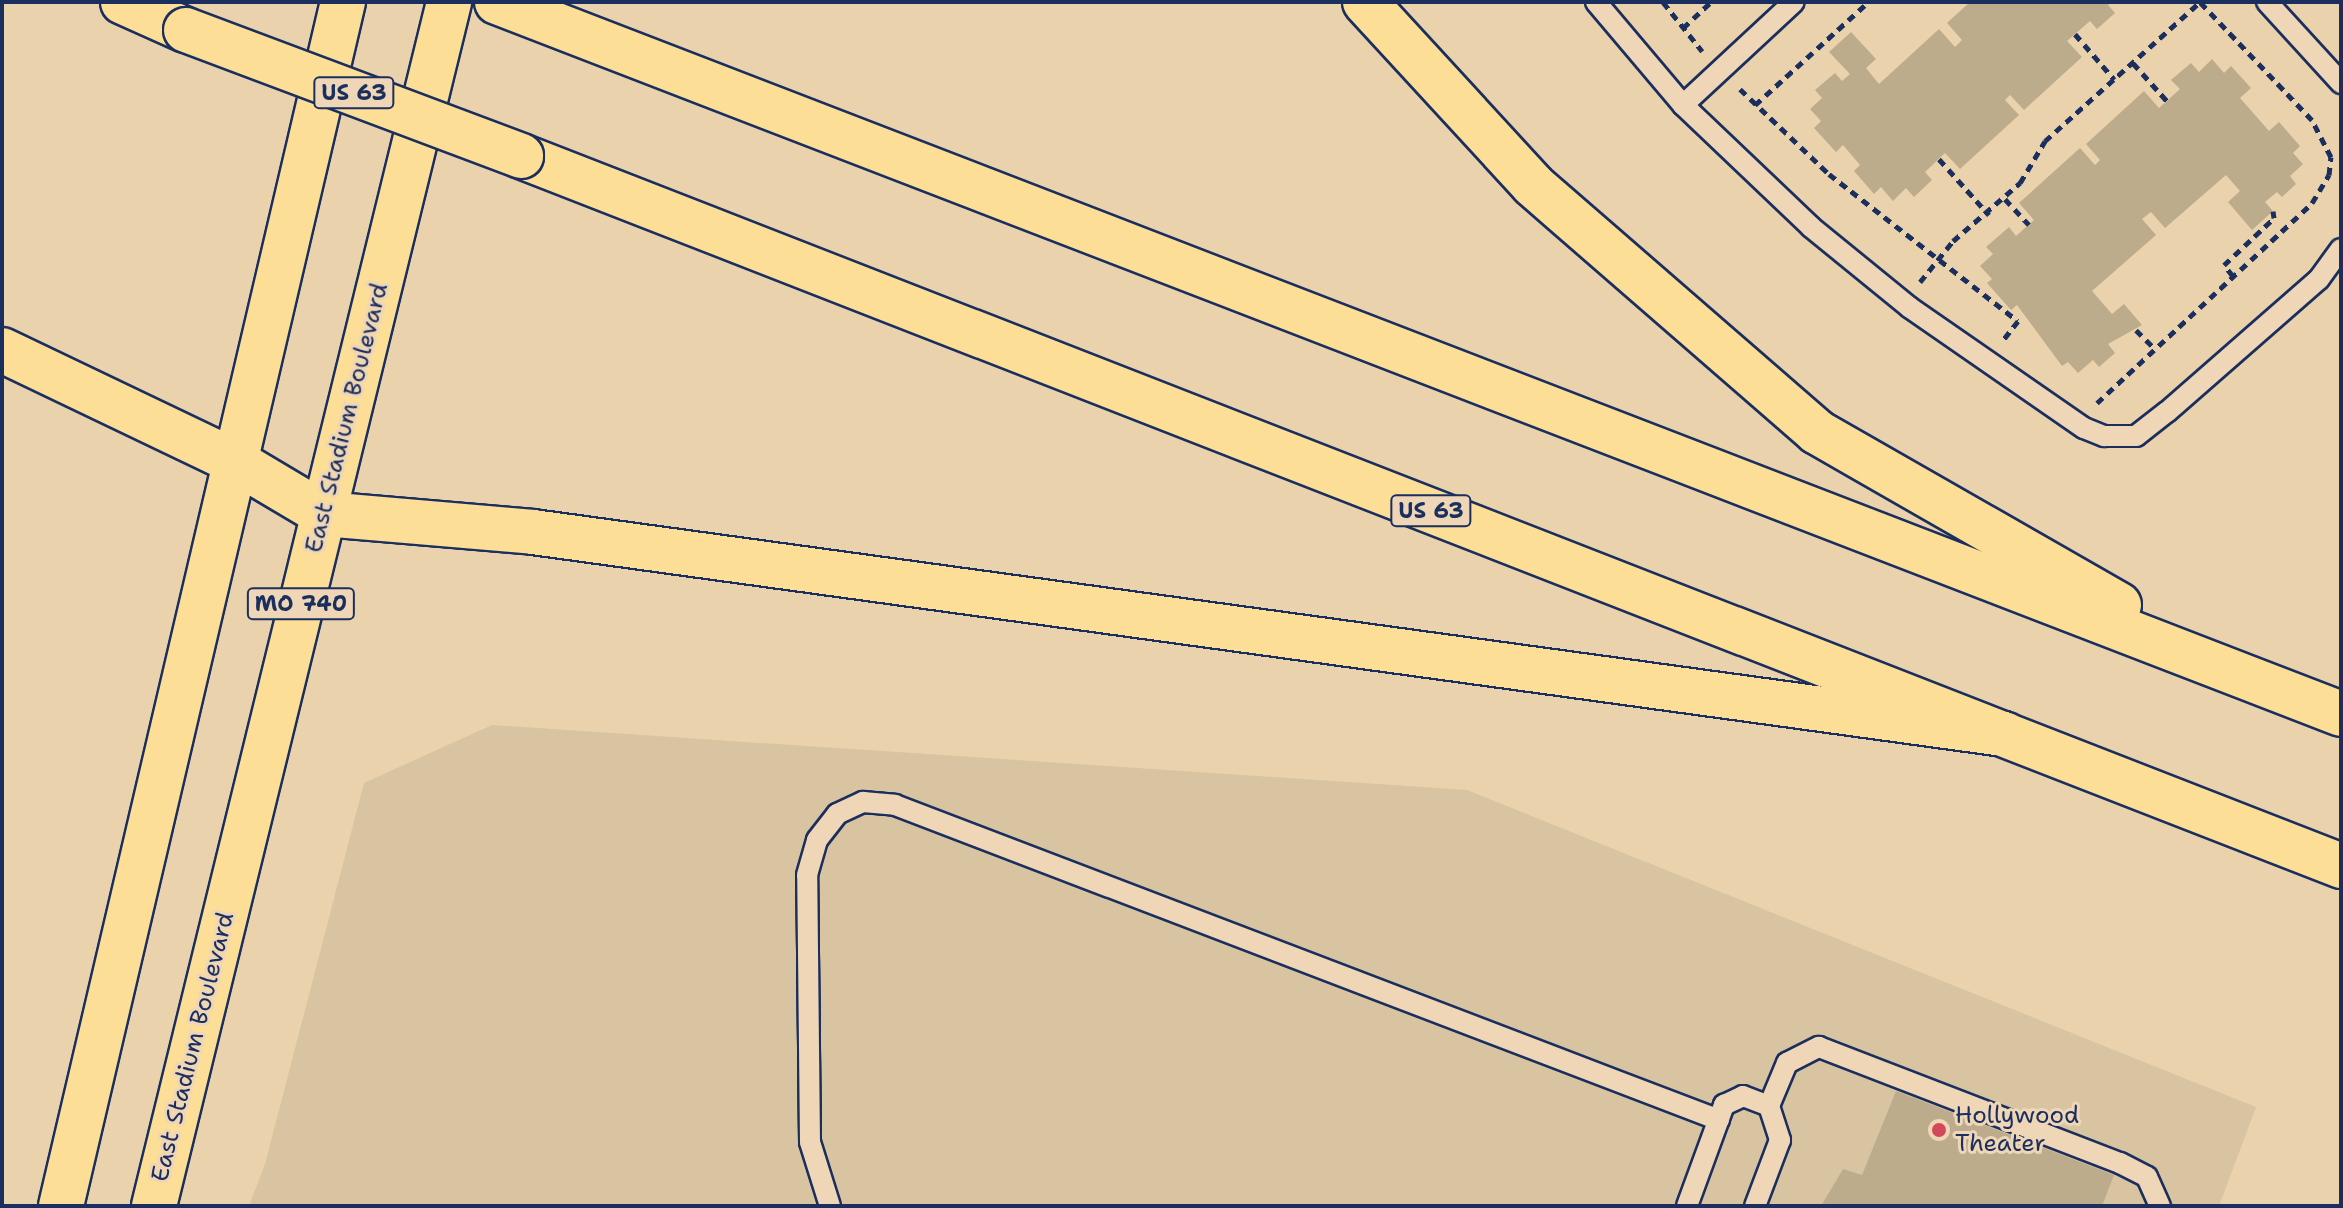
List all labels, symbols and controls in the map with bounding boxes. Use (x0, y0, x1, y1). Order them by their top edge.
road number: US 63 (312, 75, 396, 111)
street label: East Stadium Boulevard (300, 280, 394, 556)
road number: US 63 (1389, 493, 1473, 529)
road number: MO 740 (245, 586, 357, 622)
street label: East Stadium Boulevard (146, 909, 240, 1185)
place label: Hollywood Theater (1955, 1102, 2079, 1158)
marker: Hollywood Theater (1930, 1121, 1948, 1139)

